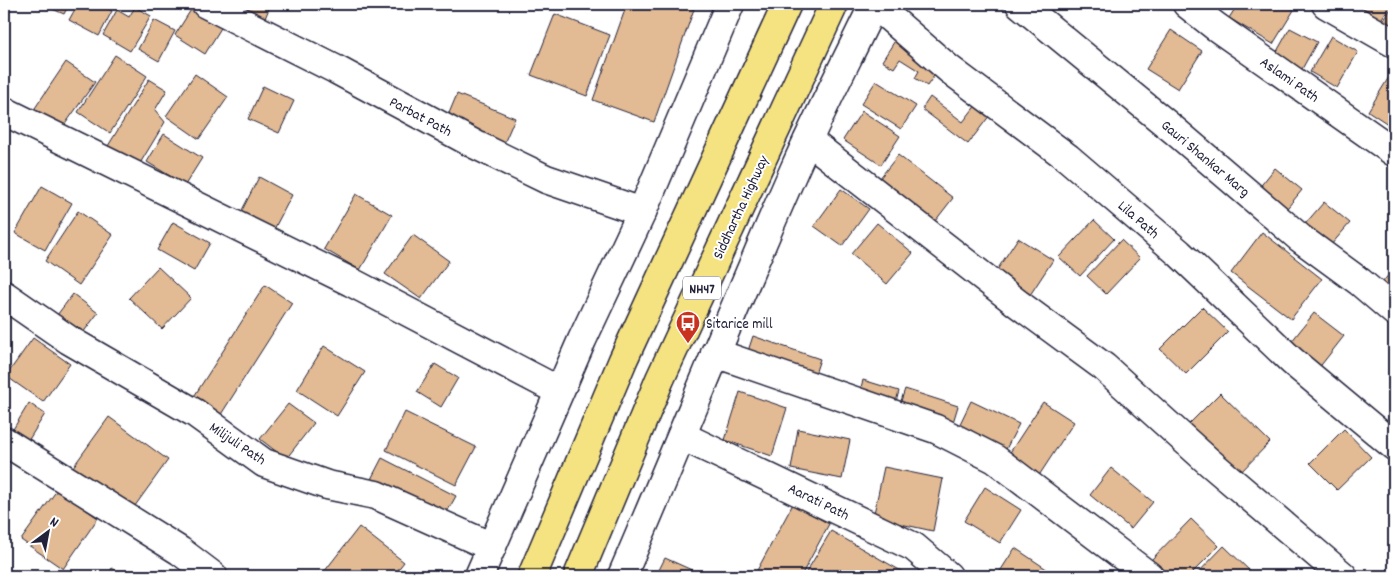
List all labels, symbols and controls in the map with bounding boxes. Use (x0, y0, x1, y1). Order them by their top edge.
street label: Aslami Path (1255, 52, 1323, 109)
street label: Parbat Path (385, 92, 455, 144)
street label: Gauri Shankar Marg (1155, 116, 1254, 203)
street label: Siddhartha Highway (708, 151, 776, 263)
street label: Lila Path (1112, 196, 1164, 245)
road number: NH47 (683, 276, 721, 300)
bus stop icon: Sitarice mill (675, 310, 701, 344)
place label: Sitarice mill (706, 314, 773, 336)
street label: Milijuli Path (204, 418, 270, 472)
street label: Aarati Path (784, 478, 853, 527)
north arrow (22, 508, 72, 558)
text: N (46, 512, 62, 533)

